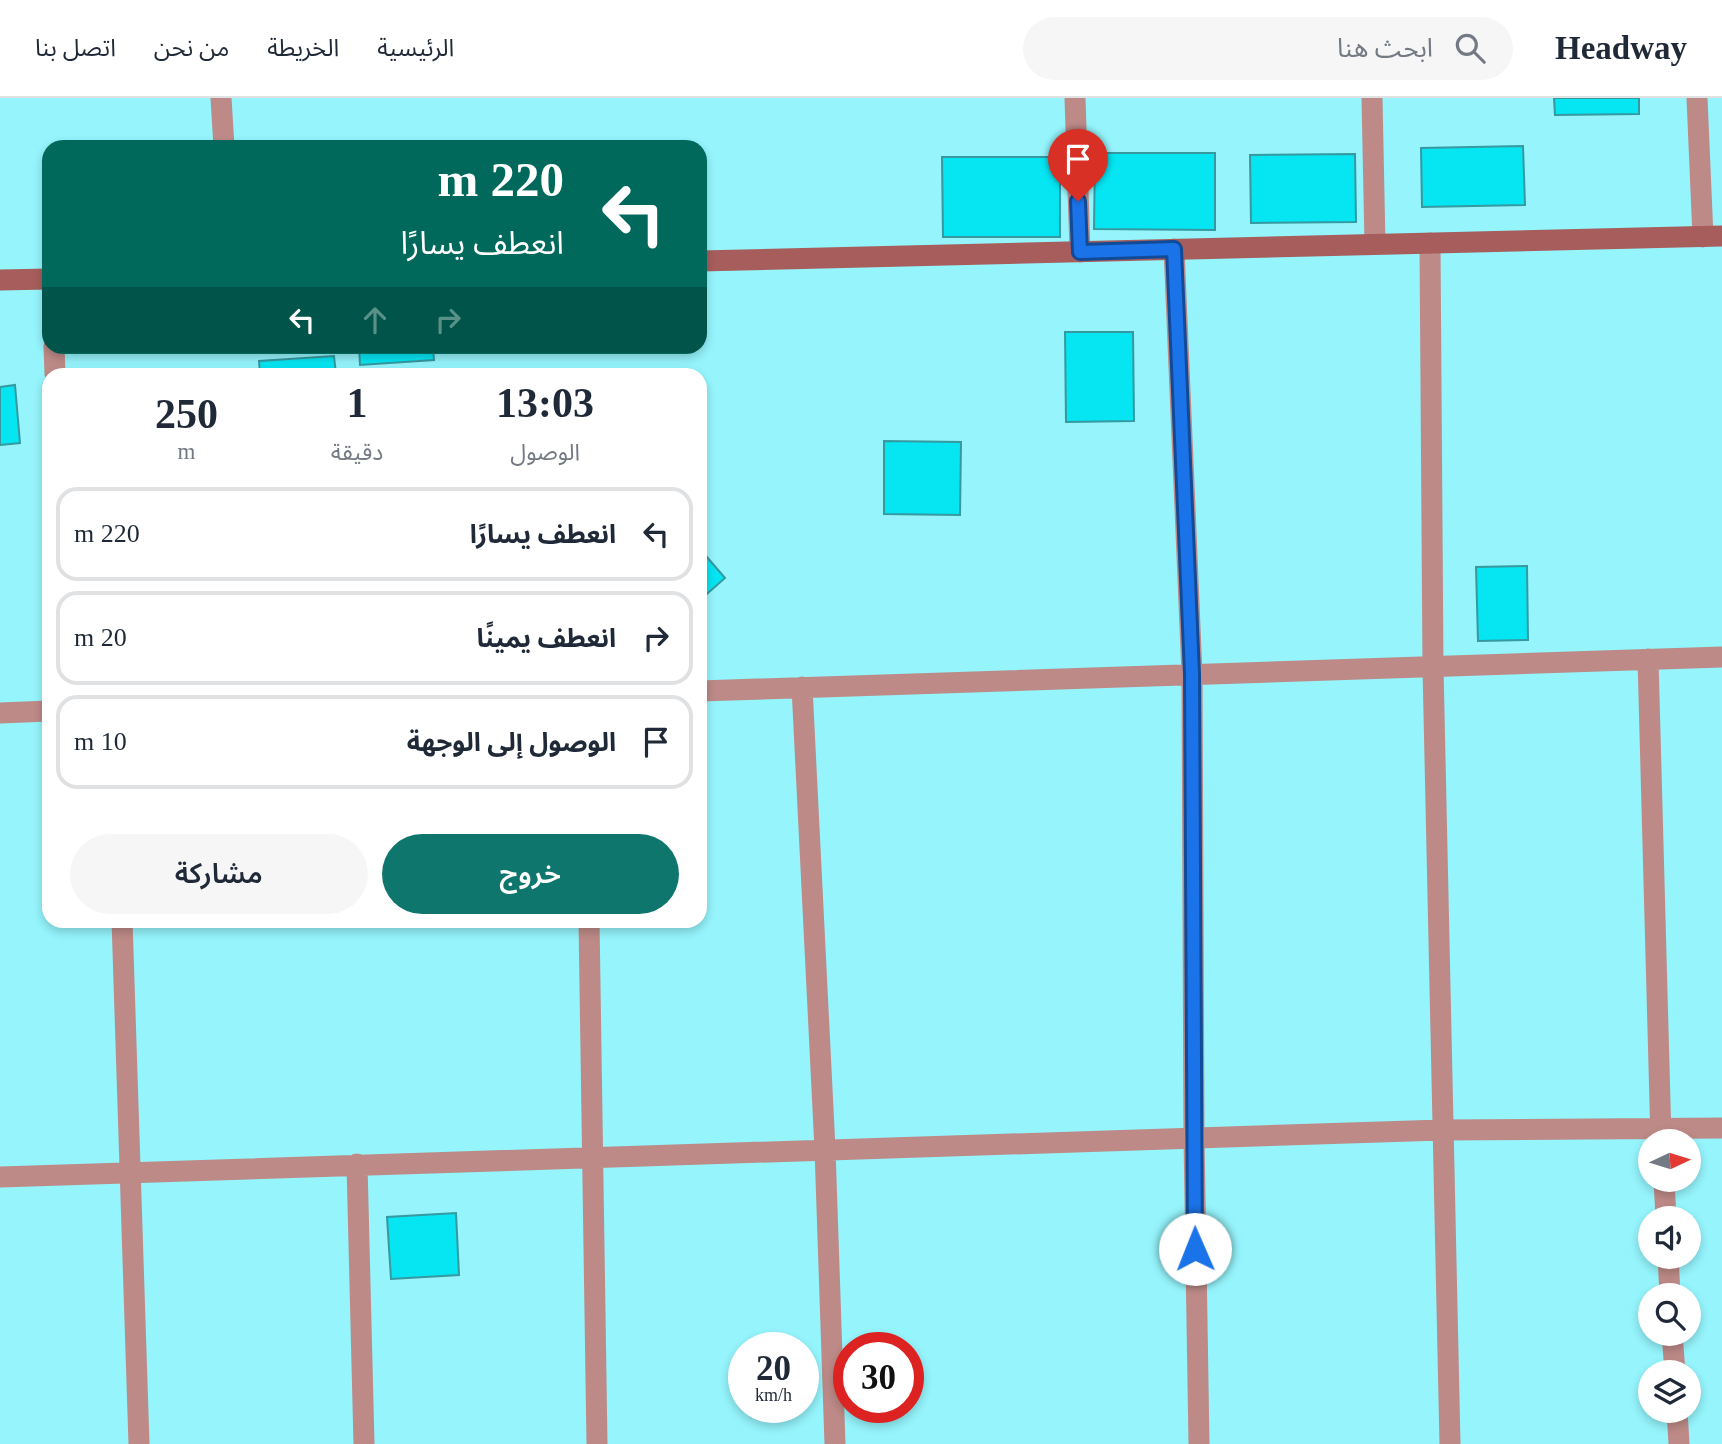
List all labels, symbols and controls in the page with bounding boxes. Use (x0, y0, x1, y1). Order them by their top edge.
search box (1023, 17, 1513, 80)
icon: search (1451, 29, 1489, 67)
text: Headway (1555, 30, 1687, 66)
text: ابحث هنا (1337, 34, 1433, 63)
text: اتصل بنا (35, 35, 116, 61)
text: من نحن (154, 35, 229, 61)
text: الخريطة (267, 35, 339, 61)
text: الرئيسية (377, 35, 454, 61)
pin (1048, 129, 1108, 201)
icon: arrive (1059, 140, 1097, 178)
text: 220 m (437, 152, 564, 207)
icon: left (588, 168, 679, 259)
text: انعطف يسارًا (401, 225, 564, 261)
icon: left (283, 301, 321, 339)
icon: ahead (356, 301, 394, 339)
icon: right (429, 301, 467, 339)
text: 1 (347, 380, 368, 426)
text: 13:03 (496, 380, 594, 426)
text: 250 (155, 391, 218, 437)
text: m (177, 439, 195, 464)
text: دقيقة (331, 440, 383, 465)
text: الوصول (510, 440, 580, 465)
icon: left (637, 515, 675, 553)
text: 220 m (74, 519, 140, 548)
text: انعطف يسارًا (470, 520, 616, 549)
icon: right (637, 619, 675, 657)
text: 20 m (74, 623, 127, 652)
text: انعطف يمينًا (477, 624, 616, 653)
icon: arrive (637, 723, 675, 761)
text: 10 m (74, 727, 127, 756)
text: الوصول إلى الوجهة (407, 728, 616, 757)
button: مشاركة (70, 834, 368, 914)
button: خروج (382, 834, 679, 914)
north arrow (1638, 1129, 1701, 1192)
map controls (1638, 1129, 1701, 1423)
button: sound (1638, 1206, 1701, 1269)
position arrow (1158, 1212, 1232, 1286)
button: search (1638, 1283, 1701, 1346)
speed limit sign: 30 (833, 1332, 924, 1423)
text: 20 (756, 1349, 791, 1388)
button: layers (1638, 1360, 1701, 1423)
text: km/h (755, 1385, 792, 1405)

